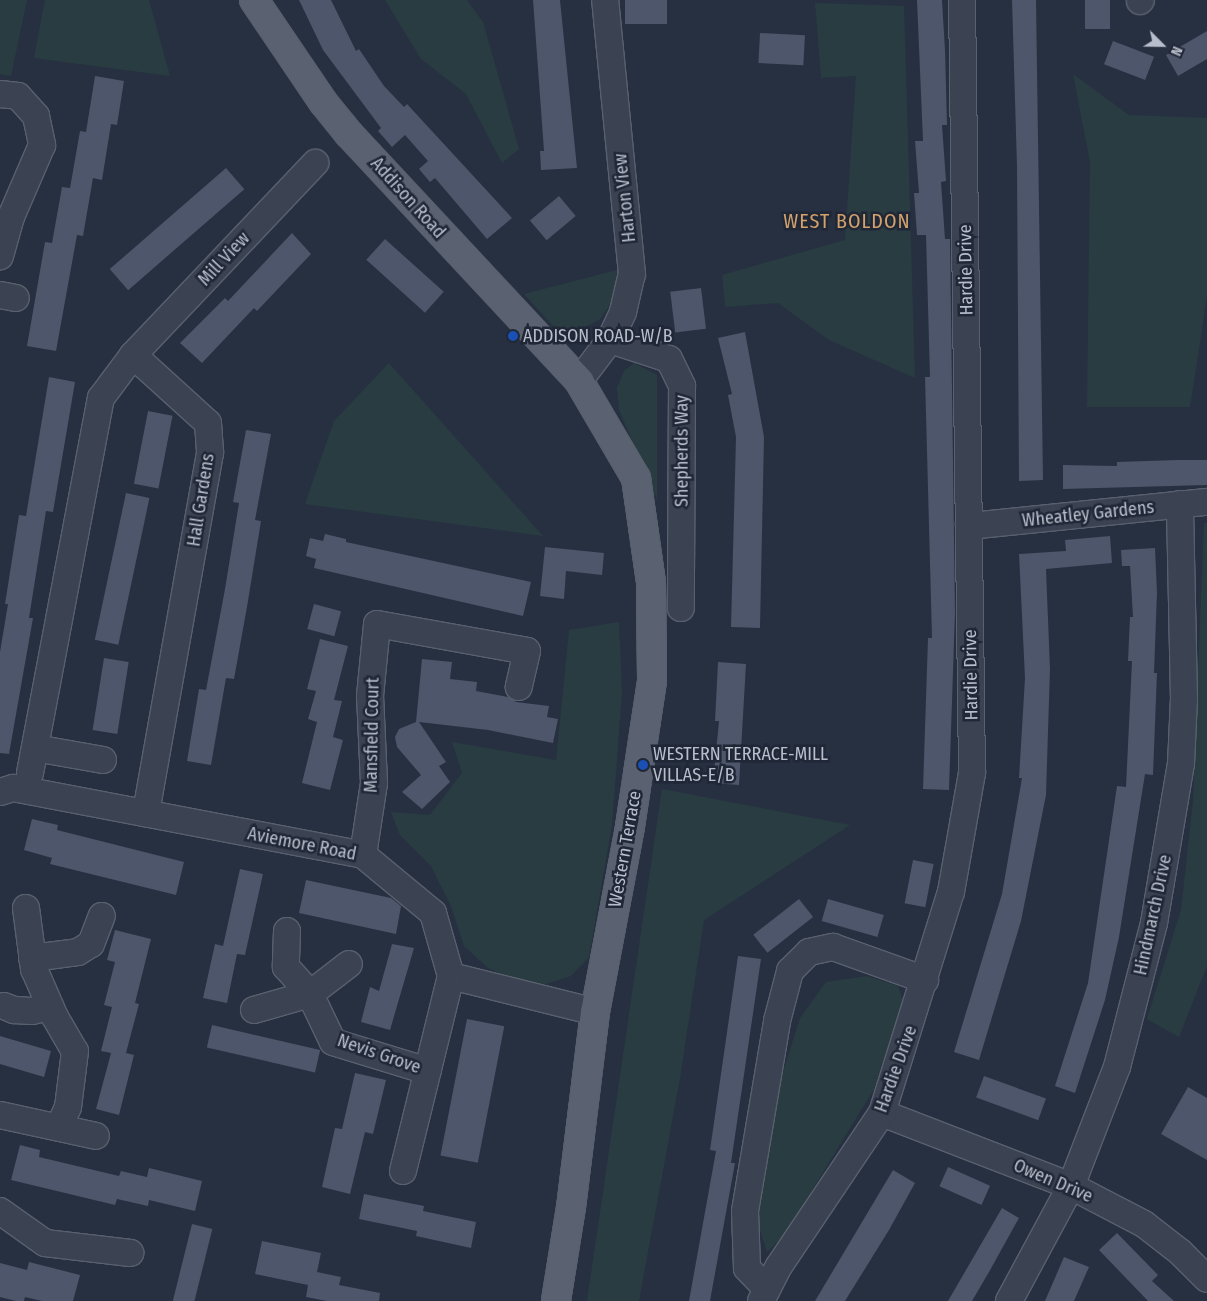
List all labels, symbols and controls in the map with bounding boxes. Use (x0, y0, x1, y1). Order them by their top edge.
north arrow (1137, 20, 1187, 70)
text: N (1167, 44, 1186, 58)
street label: Addison Road (366, 153, 450, 243)
street label: Harton View (610, 153, 640, 243)
district label: WEST BOLDON (782, 209, 912, 233)
street label: Hardie Drive (954, 224, 978, 316)
street label: Mill View (194, 228, 254, 290)
place label: ADDISON ROAD-W/B (523, 325, 673, 347)
marker: ADDISON ROAD-W/B (507, 330, 519, 342)
street label: Shepherds Way (671, 395, 693, 507)
street label: Hall Gardens (183, 452, 219, 548)
street label: Wheatley Gardens (1021, 496, 1155, 532)
street label: Hardie Drive (959, 629, 983, 721)
street label: Mansfield Court (360, 677, 384, 793)
place label: WESTERN TERRACE-MILL VILLAS-E/B (653, 744, 828, 786)
marker: WESTERN TERRACE-MILL VILLAS-E/B (637, 759, 649, 771)
street label: Western Terrace (604, 789, 646, 909)
street label: Aviemore Road (246, 823, 358, 865)
street label: Hindmarch Drive (1130, 853, 1176, 977)
street label: Hardie Drive (870, 1023, 922, 1115)
street label: Nevis Grove (335, 1030, 423, 1078)
street label: Owen Drive (1010, 1155, 1096, 1207)

